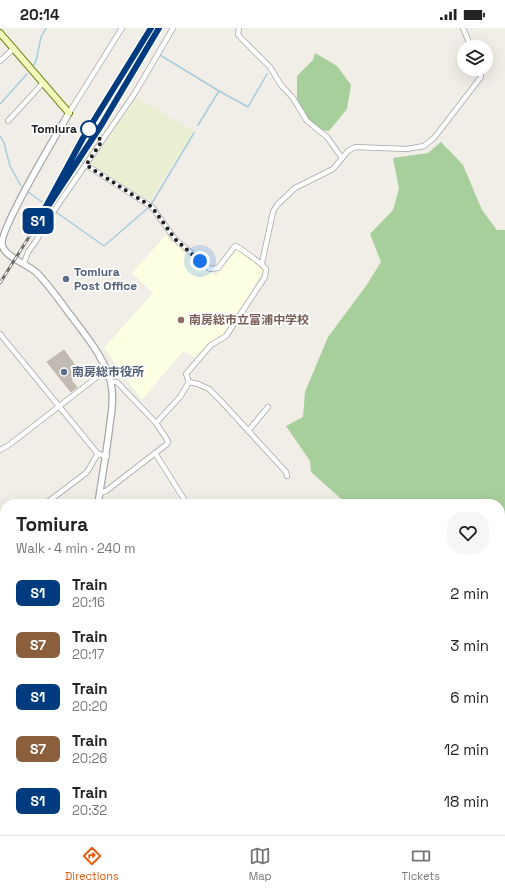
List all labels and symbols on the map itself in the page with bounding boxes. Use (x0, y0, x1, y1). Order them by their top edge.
marker: Tomiura (80, 120, 98, 138)
place label: Tomiura (31, 121, 77, 137)
line badge: S1 (20, 208, 56, 234)
your location (190, 251, 210, 271)
place label: Tomiura Post Office (74, 264, 137, 294)
marker: Tomiura Post Office (61, 274, 71, 284)
place label: 南房総市立富浦中学校 (189, 312, 309, 328)
marker: 南房総市立富浦中学校 (176, 315, 186, 325)
place label: 南房総市役所 (72, 364, 144, 380)
marker: 南房総市役所 (59, 367, 69, 377)

